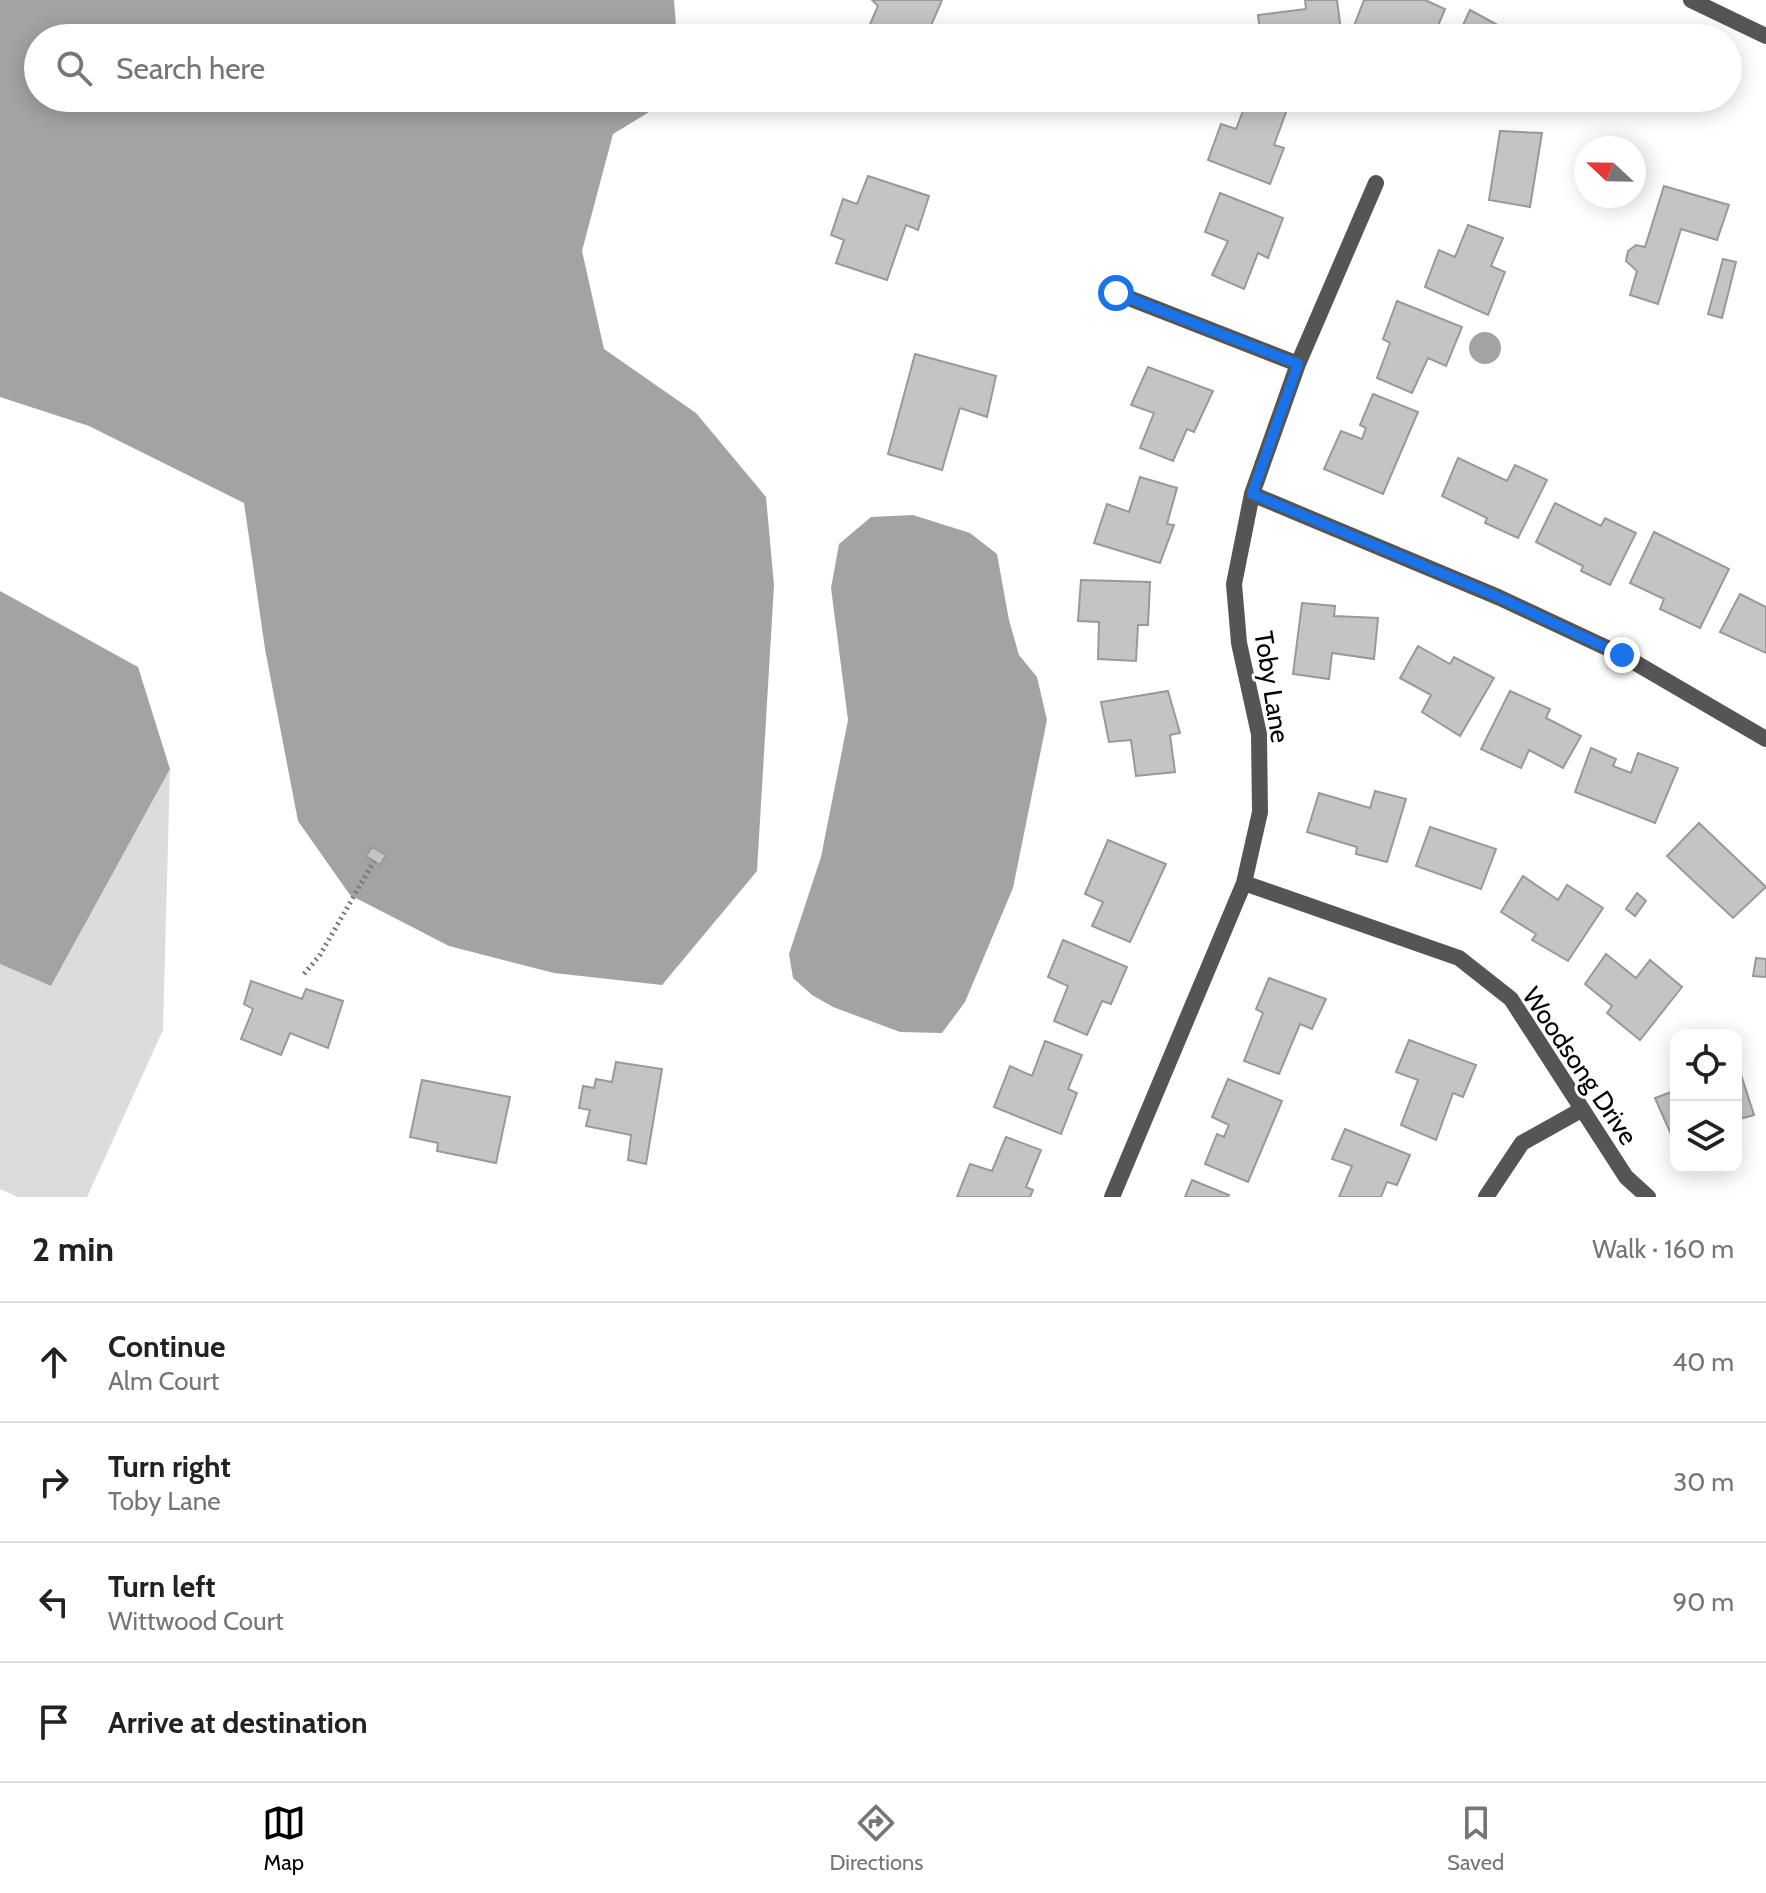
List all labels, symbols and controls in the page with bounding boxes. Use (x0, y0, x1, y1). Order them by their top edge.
search box (24, 24, 1742, 112)
icon: search (52, 46, 96, 90)
text: Search here (116, 50, 265, 87)
north arrow (1574, 136, 1646, 208)
route start (1098, 275, 1134, 311)
street label: Toby Lane (1247, 629, 1297, 745)
route end (1604, 637, 1640, 673)
street label: Woodsong Drive (1515, 981, 1645, 1151)
map controls (1670, 1029, 1742, 1173)
button: locate (1670, 1029, 1742, 1101)
button: layers (1670, 1101, 1742, 1173)
text: 2 min (32, 1228, 114, 1270)
text: Walk · 160 m (1592, 1233, 1734, 1265)
text: Continue (108, 1328, 225, 1365)
icon: ahead (32, 1340, 76, 1384)
text: 40 m (1672, 1346, 1734, 1378)
text: Alm Court (108, 1365, 219, 1397)
text: Turn right (108, 1448, 231, 1485)
icon: right (32, 1460, 76, 1504)
text: 30 m (1673, 1466, 1734, 1498)
text: Toby Lane (108, 1485, 221, 1517)
text: Turn left (108, 1568, 216, 1605)
icon: left (32, 1580, 76, 1624)
text: 90 m (1672, 1586, 1734, 1618)
text: Wittwood Court (108, 1605, 284, 1637)
icon: arrive (32, 1700, 76, 1744)
text: Arrive at destination (108, 1704, 368, 1741)
tab: Map (262, 1801, 306, 1876)
tab: Directions (829, 1801, 923, 1876)
tab: Saved (1447, 1801, 1504, 1876)

